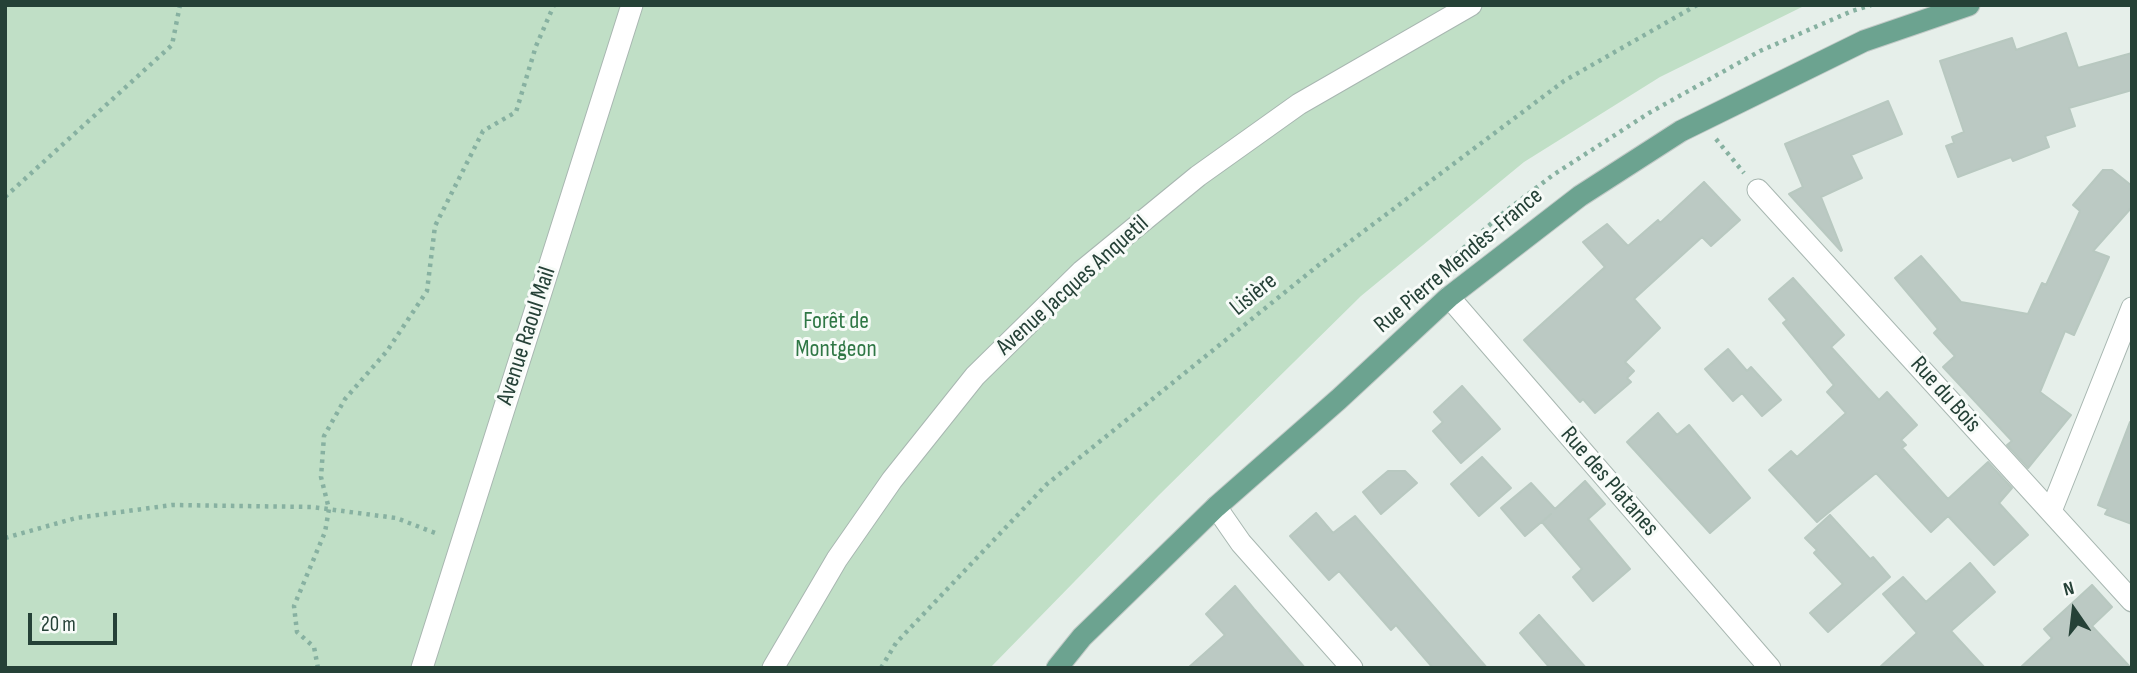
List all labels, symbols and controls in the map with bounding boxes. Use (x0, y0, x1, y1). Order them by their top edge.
street label: Rue Pierre Mendès-France (1369, 182, 1549, 340)
street label: Avenue Jacques Anquetil (991, 210, 1155, 362)
street label: Avenue Raoul Mail (491, 263, 563, 409)
street label: Lisière (1225, 267, 1283, 323)
park label: Forêt de Montgeon (795, 308, 877, 364)
street label: Rue du Bois (1903, 351, 1987, 439)
street label: Rue des Platanes (1554, 421, 1664, 543)
north arrow (2039, 575, 2109, 645)
text: N (2061, 577, 2077, 602)
scale bar (32, 600, 121, 644)
text: 20 m (41, 612, 76, 637)

